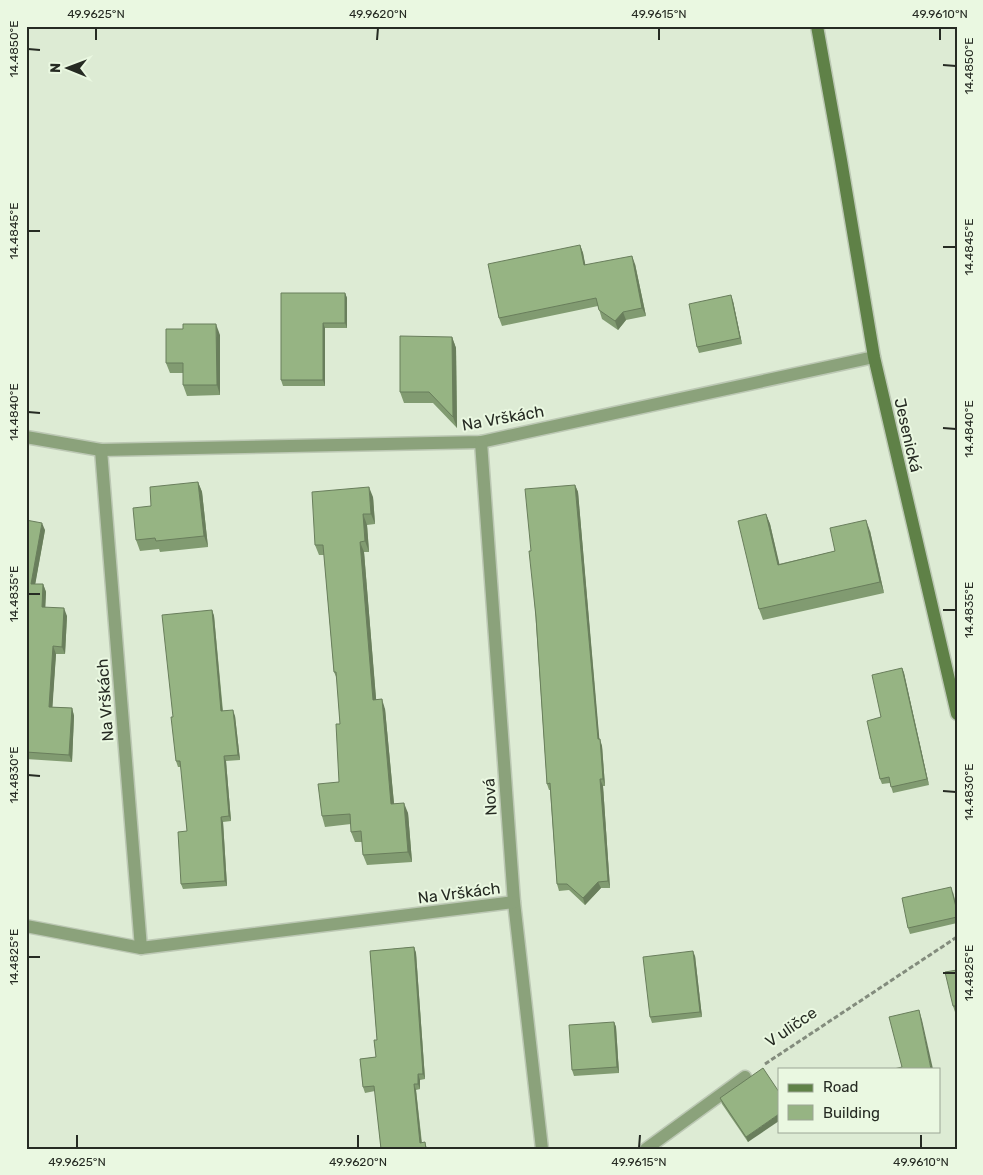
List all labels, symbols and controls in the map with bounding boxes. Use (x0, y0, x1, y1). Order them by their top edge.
text: 49.9625°N (67, 7, 125, 21)
text: 49.9620°N (349, 7, 407, 21)
text: 49.9615°N (631, 7, 687, 21)
text: 49.9610°N (912, 7, 968, 21)
text: 14.4850°E (7, 20, 21, 78)
text: 14.4850°E (962, 37, 976, 95)
north arrow (42, 42, 92, 92)
text: N (47, 63, 64, 73)
text: 14.4845°E (7, 203, 21, 259)
text: 14.4845°E (962, 219, 976, 275)
text: 14.4840°E (7, 383, 21, 441)
street label: Jesenická (890, 396, 926, 474)
text: 14.4840°E (962, 400, 976, 458)
street label: Na Vrškách (460, 401, 546, 435)
text: 14.4835°E (7, 566, 21, 622)
text: 14.4835°E (962, 582, 976, 638)
street label: Na Vrškách (93, 658, 117, 742)
text: 14.4830°E (7, 746, 21, 804)
text: 14.4830°E (962, 763, 976, 821)
street label: Nová (479, 778, 501, 816)
street label: Na Vrškách (417, 879, 501, 907)
text: 14.4825°E (7, 929, 21, 985)
text: 14.4825°E (962, 945, 976, 1001)
street label: V uličce (762, 1003, 820, 1051)
legend (778, 1068, 940, 1132)
text: Road (823, 1078, 859, 1096)
text: Building (823, 1104, 880, 1122)
text: 49.9625°N (48, 1155, 106, 1169)
text: 49.9620°N (329, 1155, 387, 1169)
text: 49.9615°N (611, 1155, 667, 1169)
text: 49.9610°N (893, 1155, 949, 1169)

